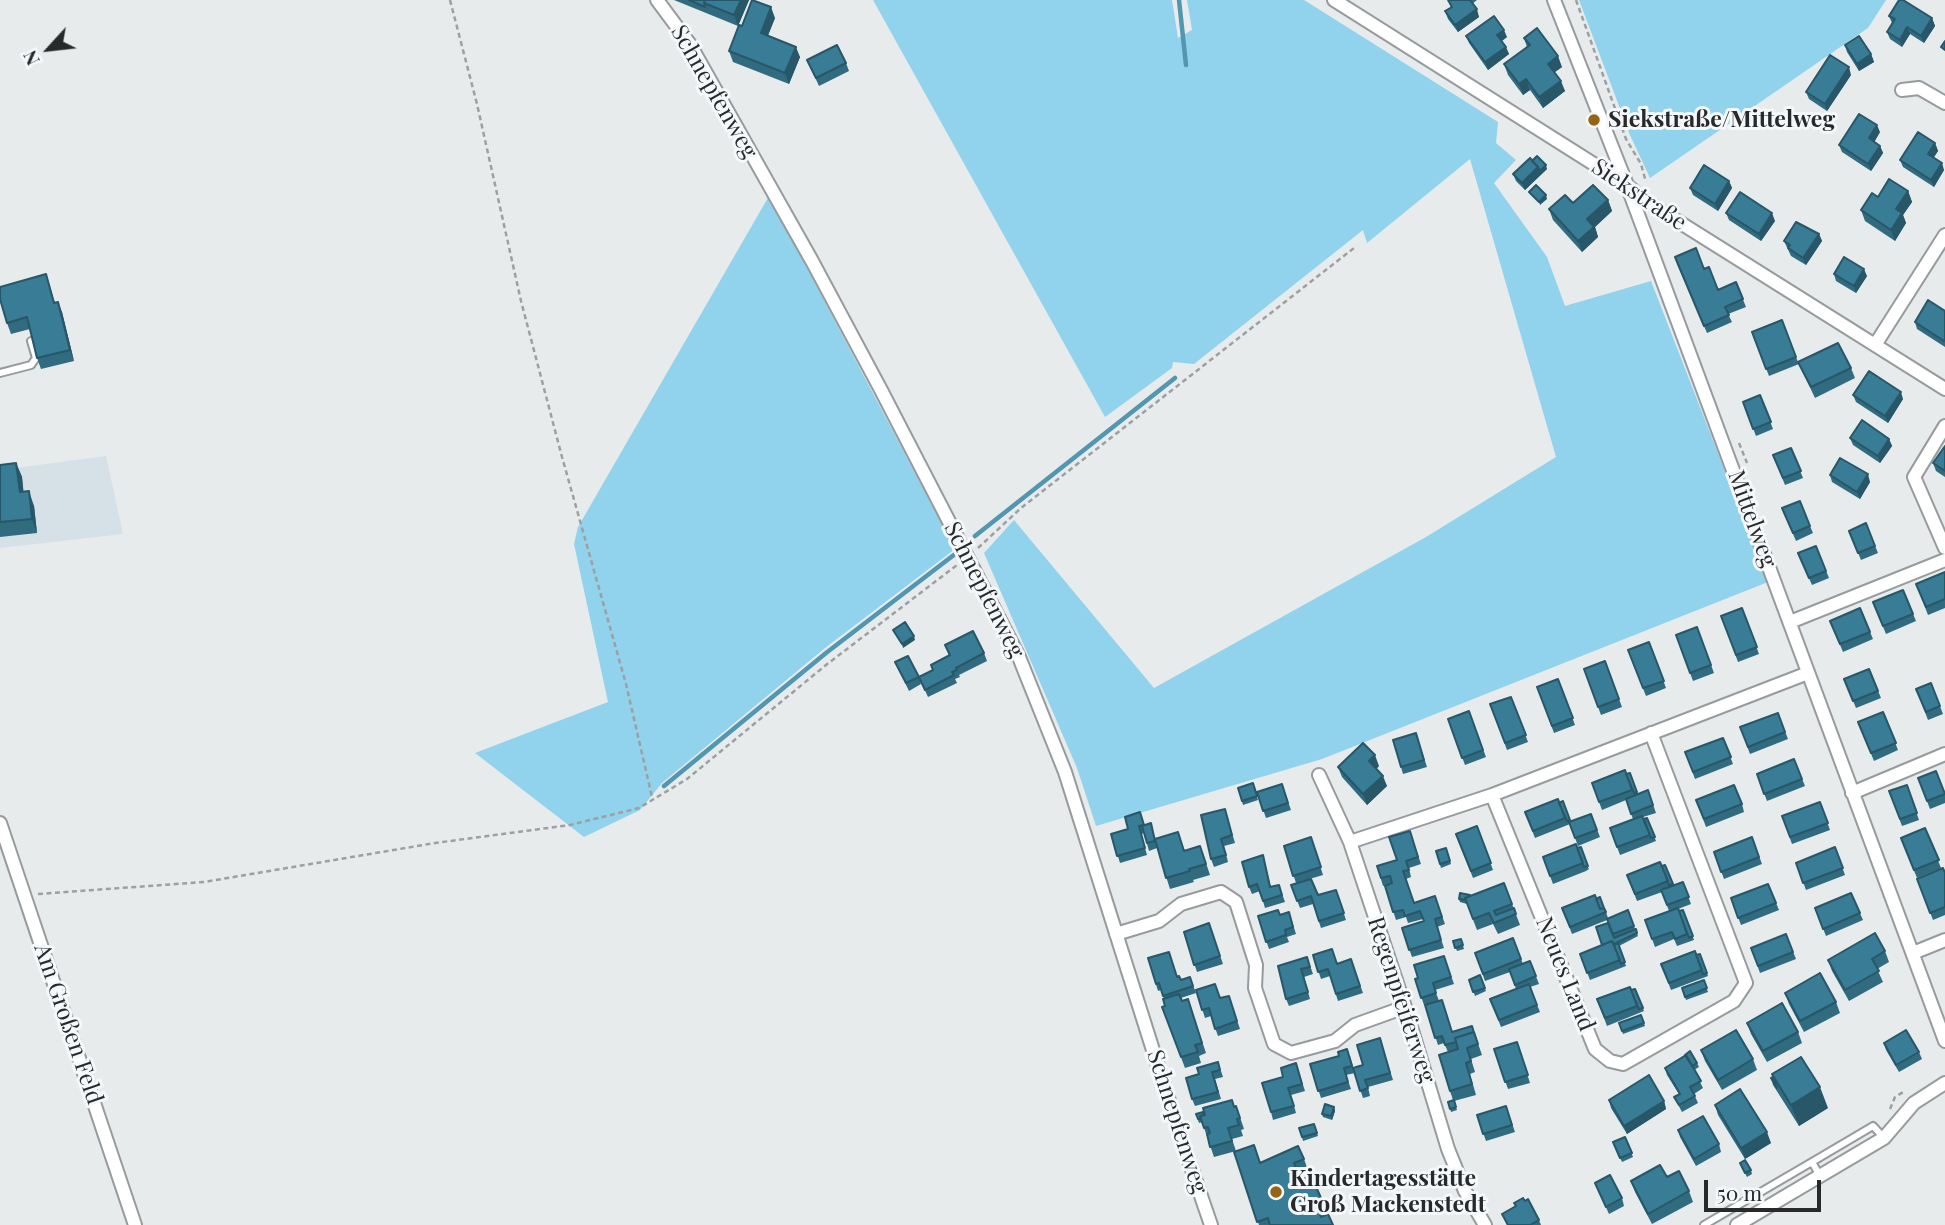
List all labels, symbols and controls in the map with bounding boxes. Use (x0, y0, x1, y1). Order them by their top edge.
north arrow (14, 14, 84, 84)
street label: Schnepfenweg (665, 20, 763, 164)
text: N (16, 47, 45, 71)
place label: Siekstraße/Mittelweg (1608, 106, 1835, 134)
marker: Siekstraße/Mittelweg (1586, 112, 1602, 128)
street label: Siekstraße (1586, 153, 1692, 237)
street label: Mittelweg (1722, 467, 1782, 571)
street label: Schnepfenweg (938, 517, 1030, 663)
street label: Regenpfeiferweg (1361, 913, 1441, 1087)
street label: Neues Land (1530, 913, 1600, 1035)
street label: Am Großen Feld (28, 940, 108, 1108)
street label: Schnepfenweg (1141, 1047, 1213, 1197)
place label: Kindertagesstätte Groß Mackenstedt (1290, 1165, 1486, 1219)
scale bar (1707, 1166, 1824, 1210)
text: 50 m (1717, 1178, 1762, 1206)
marker: Kindertagesstätte Groß Mackenstedt (1268, 1184, 1284, 1200)

